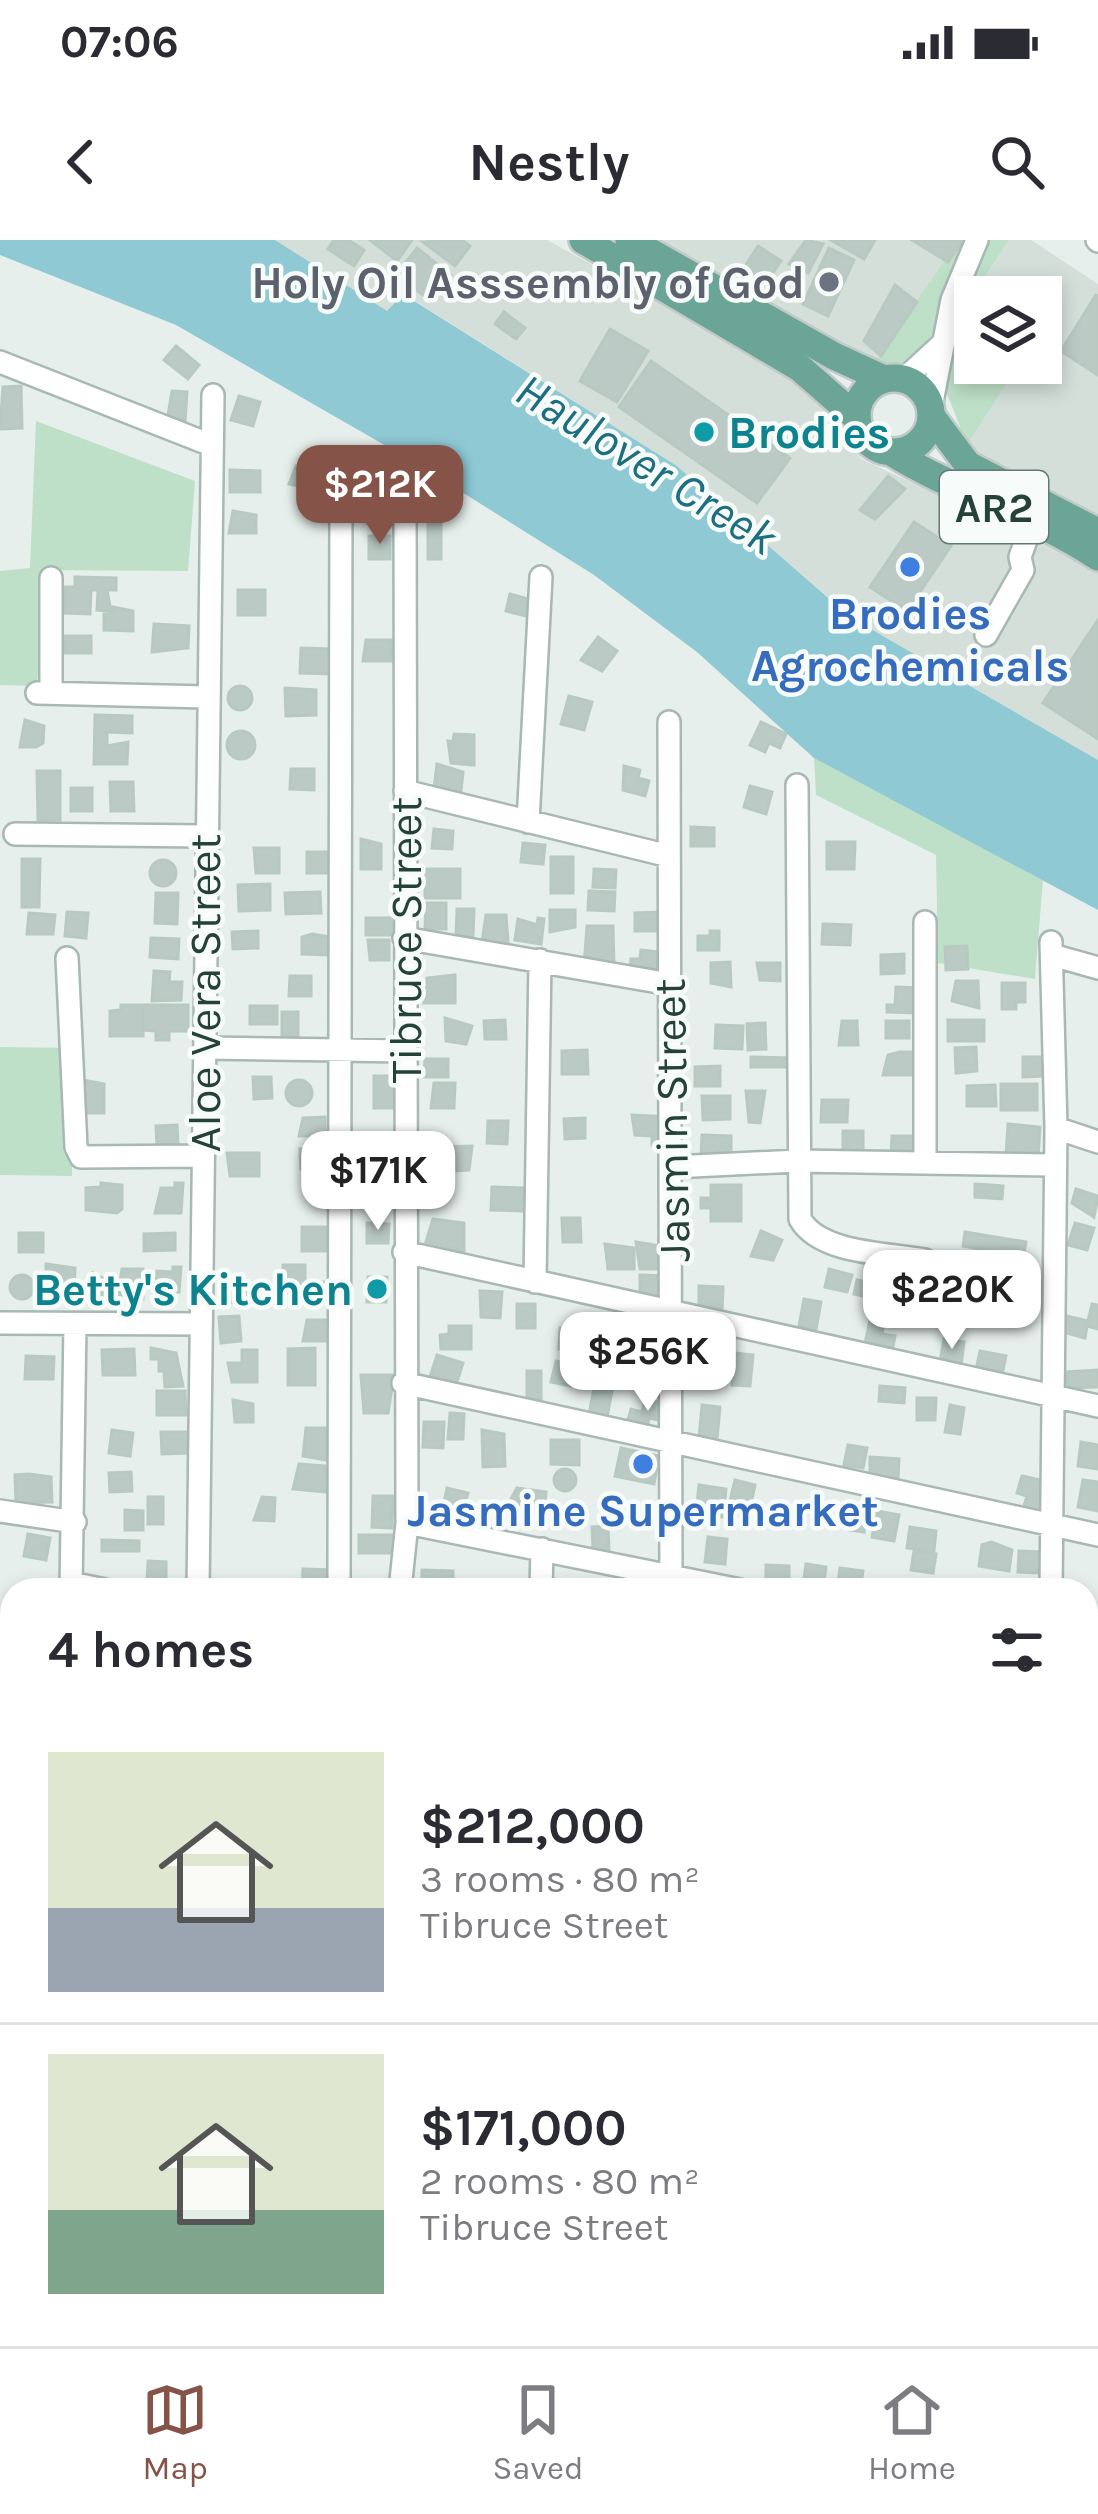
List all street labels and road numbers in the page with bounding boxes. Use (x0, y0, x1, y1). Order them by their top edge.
road number: AR2 (940, 471, 1048, 543)
street label: Tibruce Street (380, 797, 432, 1083)
street label: Aloe Vera Street (179, 833, 231, 1153)
street label: Jasmin Street (644, 978, 700, 1262)

